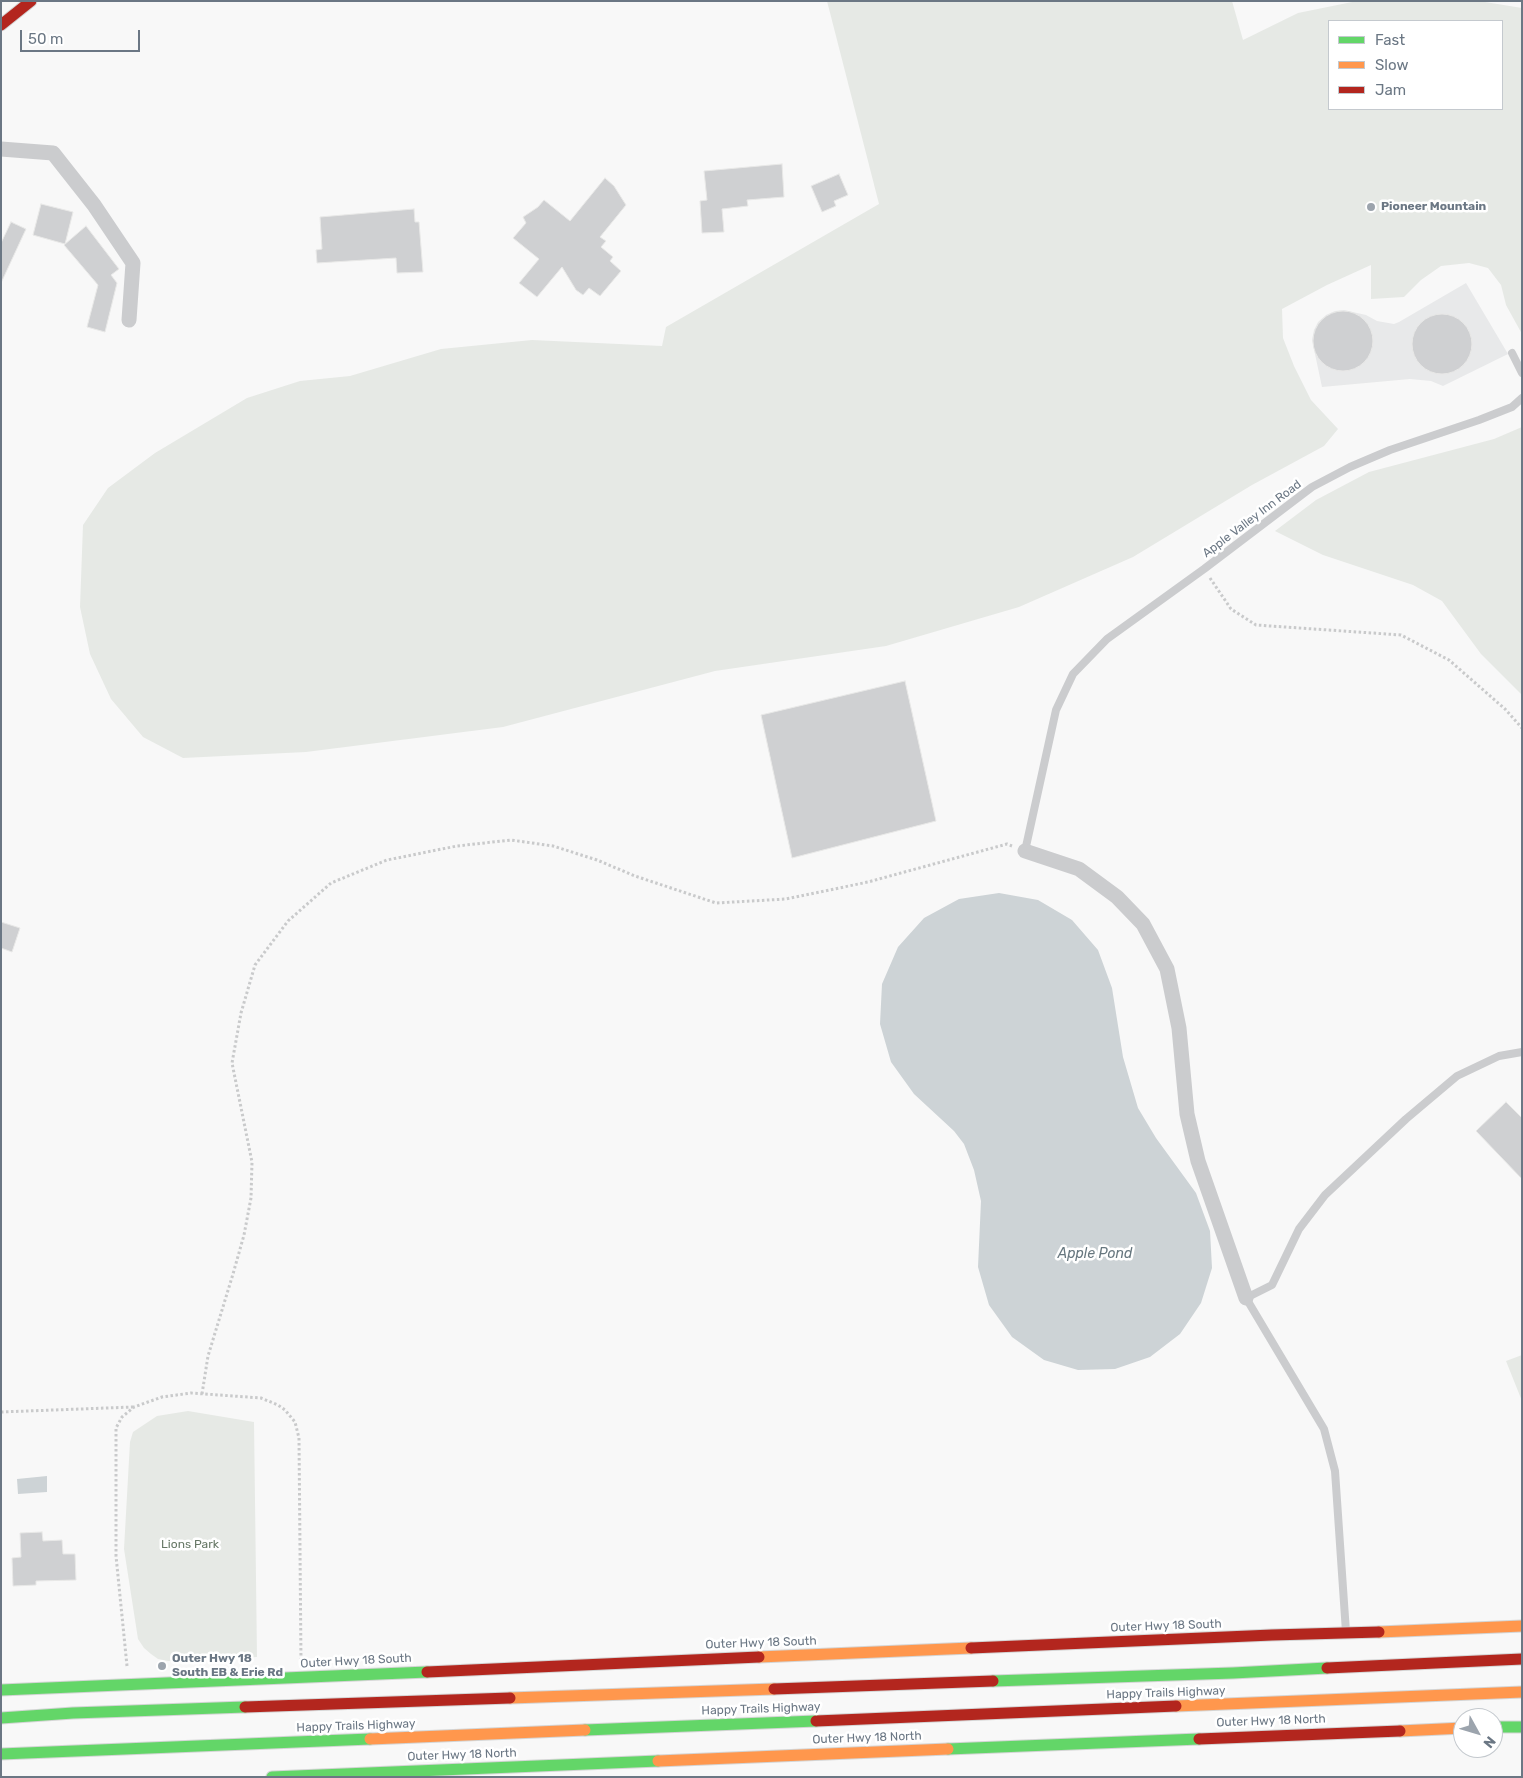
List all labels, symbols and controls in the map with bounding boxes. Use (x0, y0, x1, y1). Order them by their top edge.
scale bar (22, 20, 142, 52)
legend (1328, 20, 1503, 110)
text: 50 m (28, 30, 63, 48)
text: Fast (1375, 31, 1405, 49)
text: Slow (1375, 56, 1408, 74)
text: Jam (1375, 81, 1406, 99)
place label: Pioneer Mountain (1381, 200, 1486, 214)
marker: Pioneer Mountain (1365, 201, 1377, 213)
street label: Apple Valley Inn Road (1200, 477, 1304, 561)
water label: Apple Pond (1058, 1246, 1132, 1262)
park label: Lions Park (161, 1538, 219, 1552)
street label: Outer Hwy 18 South (1110, 1617, 1222, 1635)
street label: Outer Hwy 18 South (705, 1634, 817, 1652)
street label: Outer Hwy 18 South (300, 1651, 412, 1671)
place label: Outer Hwy 18 South EB & Erie Rd (172, 1652, 283, 1680)
marker: Outer Hwy 18 South EB & Erie Rd (156, 1660, 168, 1672)
street label: Happy Trails Highway (1106, 1684, 1226, 1702)
street label: Happy Trails Highway (701, 1700, 821, 1718)
north arrow (1453, 1708, 1503, 1758)
street label: Outer Hwy 18 North (1216, 1712, 1326, 1730)
street label: Happy Trails Highway (296, 1717, 416, 1735)
street label: Outer Hwy 18 North (812, 1729, 922, 1747)
text: N (1479, 1733, 1499, 1751)
street label: Outer Hwy 18 North (407, 1746, 517, 1764)

